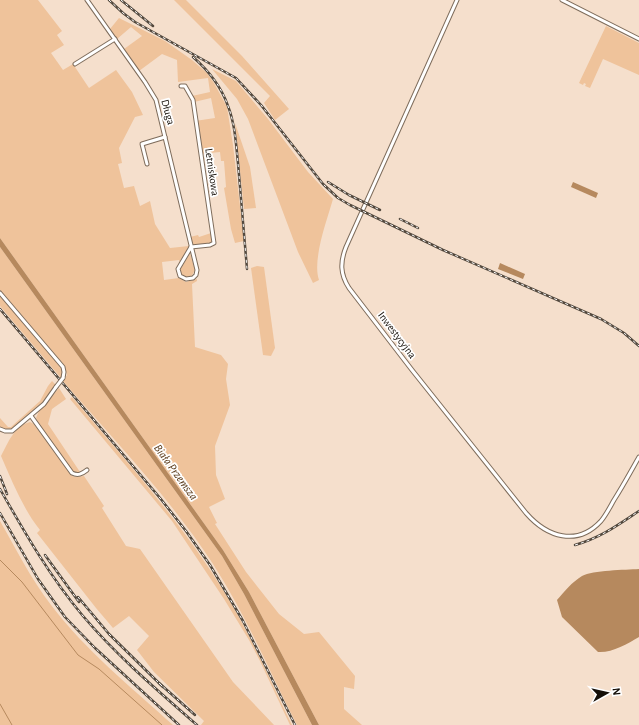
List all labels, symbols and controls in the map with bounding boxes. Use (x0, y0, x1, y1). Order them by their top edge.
street label: Długa (159, 98, 177, 126)
street label: Letniskowa (203, 148, 221, 196)
street label: Inwestycyjna (376, 310, 418, 360)
water label: Biała Przemsza (152, 442, 200, 502)
north arrow (587, 673, 627, 713)
text: N (610, 687, 622, 696)

